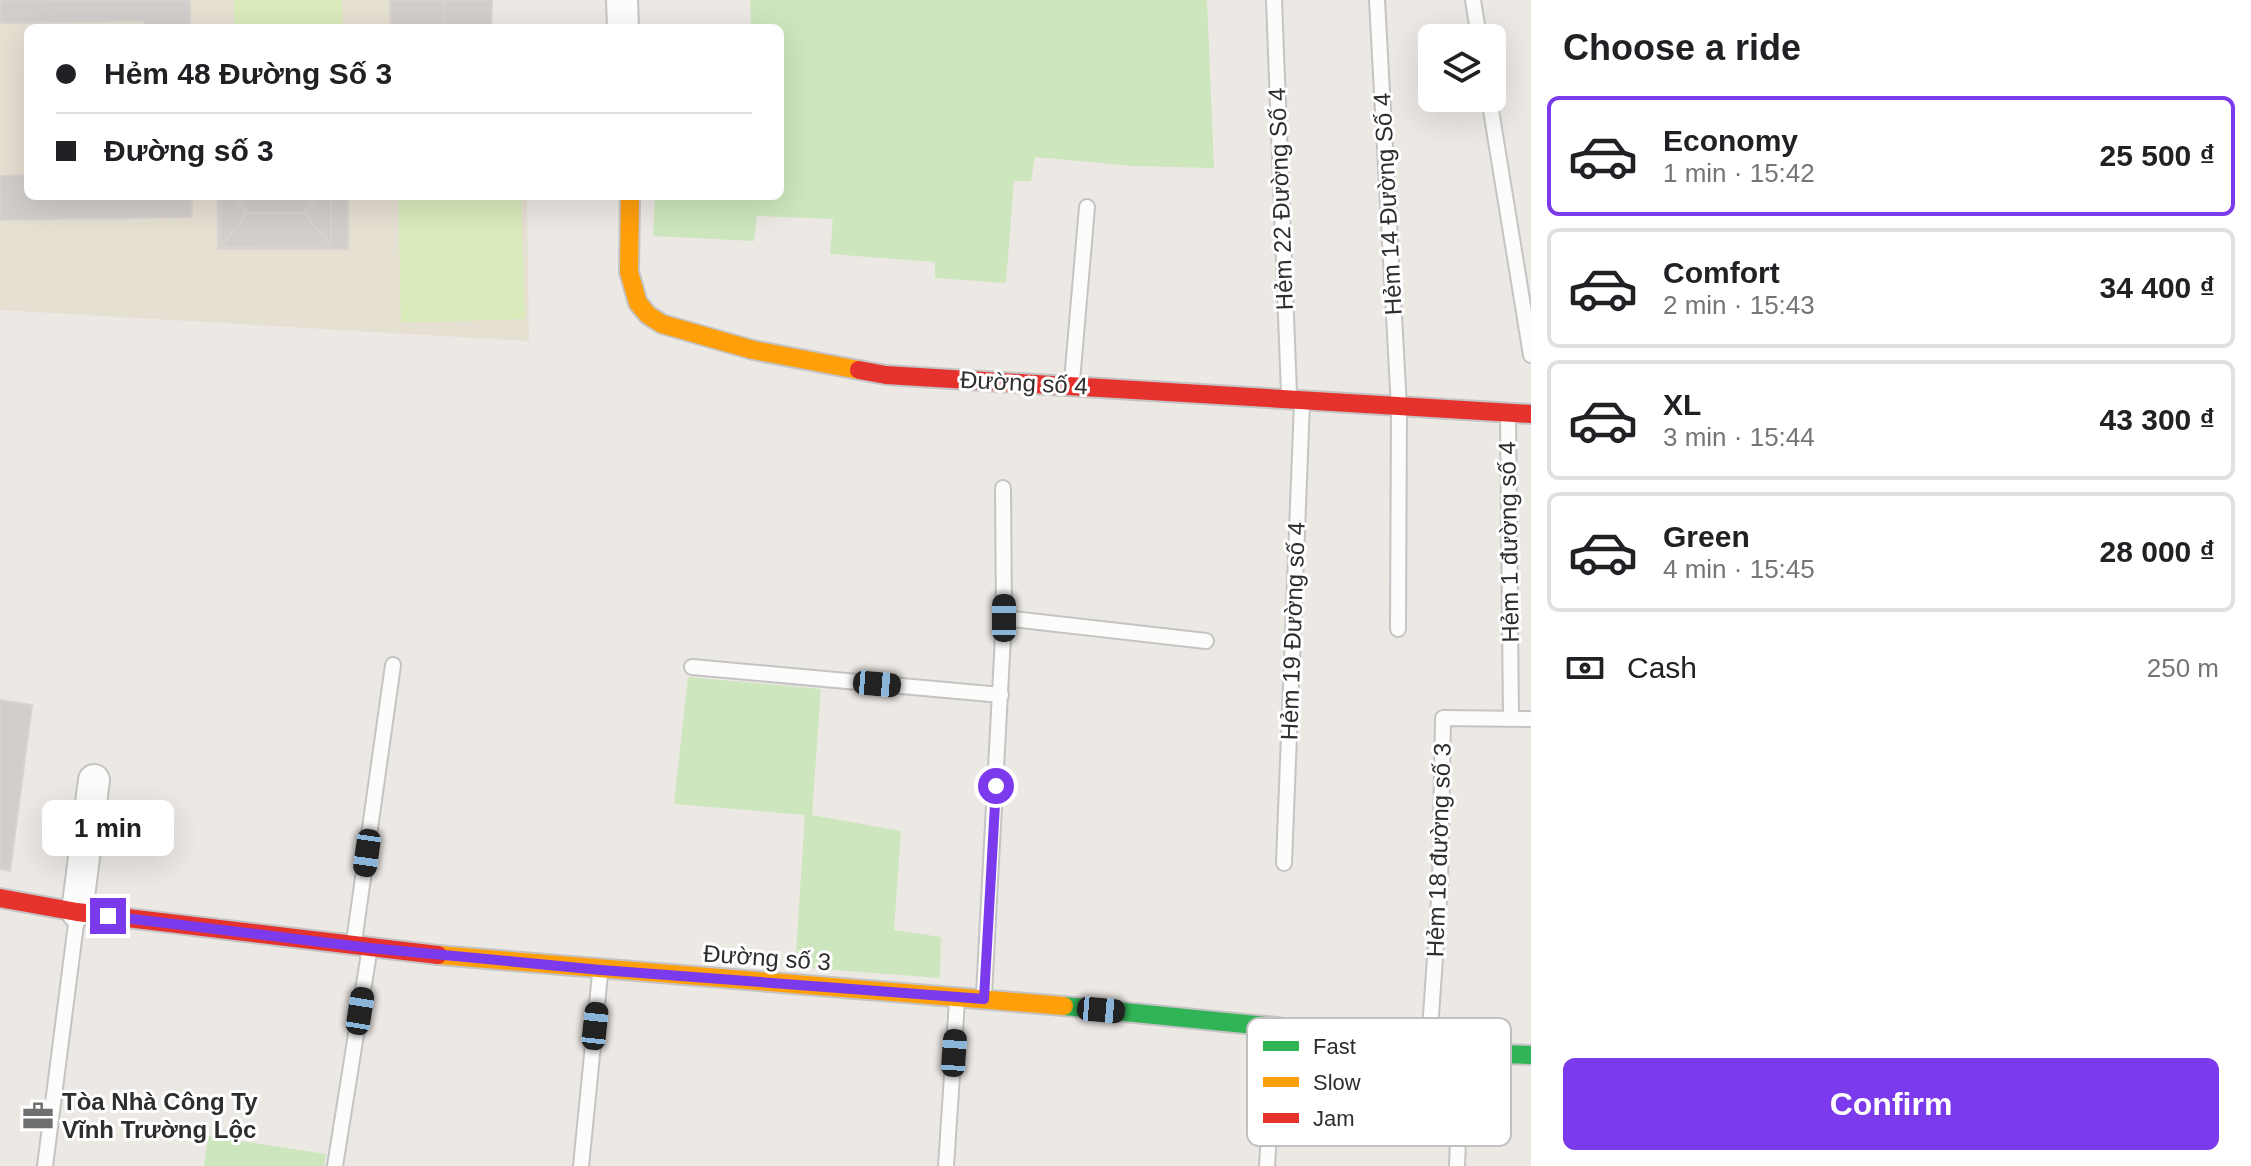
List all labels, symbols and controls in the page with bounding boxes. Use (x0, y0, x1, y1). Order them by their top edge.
map controls (1418, 24, 1506, 112)
button: layers (1418, 24, 1506, 112)
text: Choose a ride (1563, 27, 1801, 68)
text: Hẻm 48 Đường Số 3 (104, 57, 392, 90)
street label: Hẻm 22 Đường Số 4 (1263, 87, 1298, 311)
street label: Hẻm 14 Đường Số 4 (1368, 92, 1407, 316)
icon: car (1567, 120, 1639, 192)
text: Economy (1663, 124, 1798, 157)
text: Đường số 3 (104, 134, 274, 167)
text: 25 500 ₫ (2100, 139, 2215, 172)
text: 1 min · 15:42 (1663, 158, 1815, 188)
icon: car (1567, 252, 1639, 324)
text: Comfort (1663, 256, 1780, 289)
text: 34 400 ₫ (2100, 271, 2215, 304)
text: 2 min · 15:43 (1663, 290, 1815, 320)
street label: Đường số 4 (959, 366, 1089, 399)
icon: car (1567, 384, 1639, 456)
text: XL (1663, 388, 1701, 421)
text: 43 300 ₫ (2100, 403, 2215, 436)
text: 3 min · 15:44 (1663, 422, 1815, 452)
street label: Hẻm 1 đường số 4 (1493, 441, 1524, 643)
icon: car (1567, 516, 1639, 588)
text: Green (1663, 520, 1750, 553)
street label: Hẻm 19 Đường số 4 (1275, 521, 1310, 741)
text: 28 000 ₫ (2100, 535, 2215, 568)
text: 4 min · 15:45 (1663, 554, 1815, 584)
car (992, 594, 1016, 642)
icon: cash (1563, 646, 1607, 690)
text: Cash (1627, 651, 1697, 684)
text: 250 m (2147, 653, 2219, 683)
car (852, 670, 902, 698)
street label: Hẻm 18 đường số 3 (1421, 742, 1456, 958)
route start (978, 768, 1014, 804)
callout: 1 min (42, 800, 174, 856)
text: 1 min (74, 813, 142, 843)
car (352, 828, 382, 878)
route end (90, 898, 126, 934)
street label: Đường số 3 (702, 940, 832, 975)
car (344, 985, 376, 1037)
car (1076, 996, 1126, 1024)
car (581, 1001, 609, 1051)
legend (1247, 1018, 1511, 1146)
car (940, 1028, 968, 1078)
text: Fast (1313, 1034, 1356, 1059)
button: Confirm (1563, 1058, 2219, 1150)
text: Slow (1313, 1070, 1361, 1095)
place label: Tòa Nhà Công Ty Vĩnh Trường Lộc (62, 1088, 258, 1143)
office icon: Tòa Nhà Công Ty Vĩnh Trường Lộc (21, 1099, 55, 1133)
text: Jam (1313, 1106, 1355, 1131)

